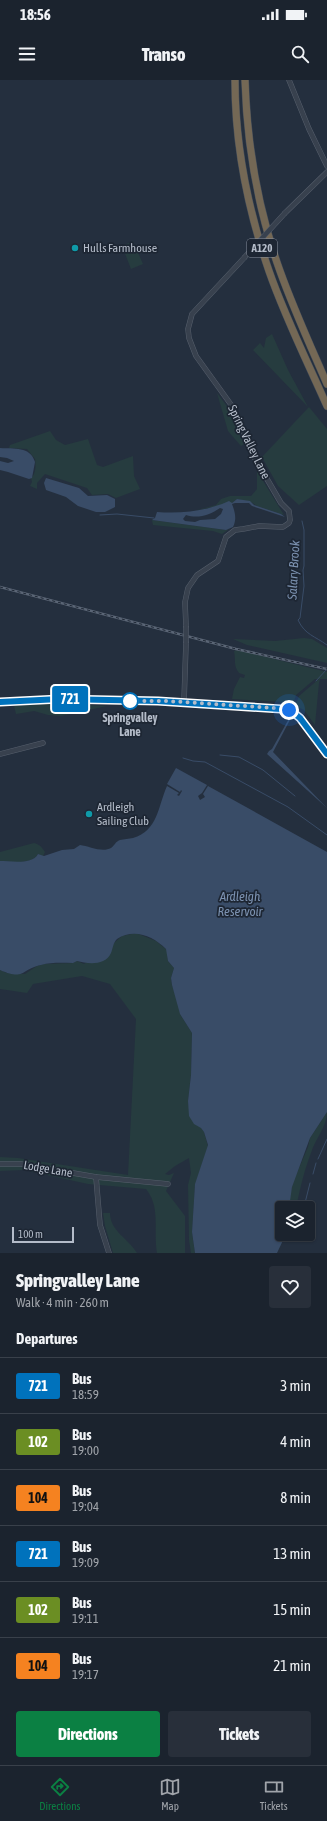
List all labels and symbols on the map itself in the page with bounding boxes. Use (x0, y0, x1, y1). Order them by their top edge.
road number: A120 (247, 239, 277, 257)
place label: Hulls Farmhouse (83, 241, 157, 255)
marker: Hulls Farmhouse (70, 243, 80, 253)
street label: Spring Valley Lane (225, 403, 273, 481)
water label: Salary Brook (284, 540, 303, 601)
line badge: 721 (47, 686, 93, 712)
marker: Springvalley Lane (121, 692, 139, 710)
your location (279, 700, 299, 720)
place label: Springvalley Lane (103, 711, 158, 739)
place label: Ardleigh Sailing Club (97, 800, 149, 828)
marker: Ardleigh Sailing Club (84, 809, 94, 819)
water label: Ardleigh Reservoir (218, 889, 264, 919)
street label: Lodge Lane (22, 1158, 74, 1180)
scale bar (12, 1225, 74, 1244)

